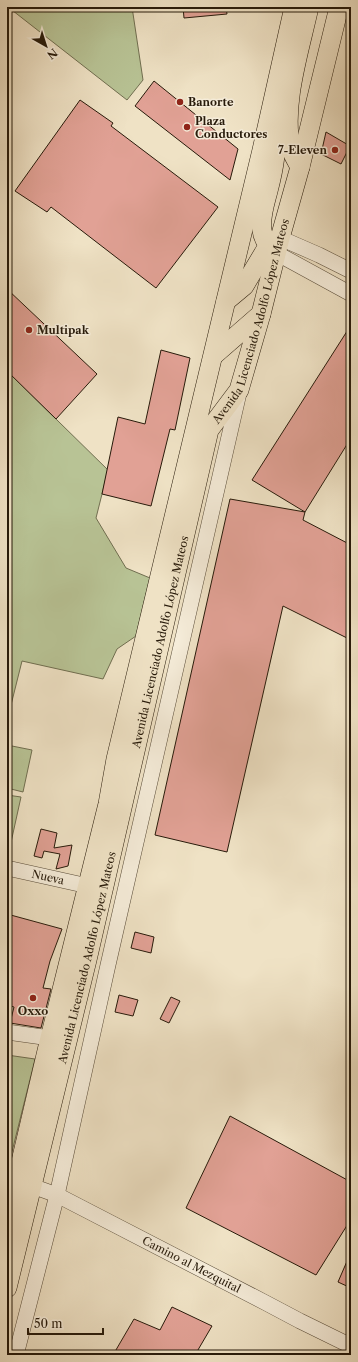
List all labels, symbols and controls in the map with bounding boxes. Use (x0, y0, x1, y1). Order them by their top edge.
north arrow (26, 26, 66, 66)
text: N (44, 45, 60, 62)
place label: Banorte (188, 95, 234, 109)
marker: Banorte (175, 97, 185, 107)
place label: Plaza Conductores (195, 114, 267, 141)
marker: Plaza Conductores (182, 122, 192, 132)
place label: 7-Eleven (278, 143, 327, 157)
marker: 7-Eleven (330, 145, 340, 155)
street label: Avenida Licenciado Adolfo López Mateos (209, 217, 292, 427)
place label: Multipak (37, 323, 90, 337)
marker: Multipak (24, 325, 34, 335)
street label: Avenida Licenciado Adolfo López Mateos (129, 534, 191, 750)
street label: Avenida Licenciado Adolfo López Mateos (55, 850, 119, 1066)
street label: Nueva (30, 867, 66, 888)
marker: Oxxo (28, 993, 38, 1003)
place label: Oxxo (18, 1004, 48, 1018)
street label: Camino al Mezquital (140, 1233, 244, 1296)
scale bar (28, 1310, 103, 1336)
text: 50 m (34, 1316, 63, 1331)

